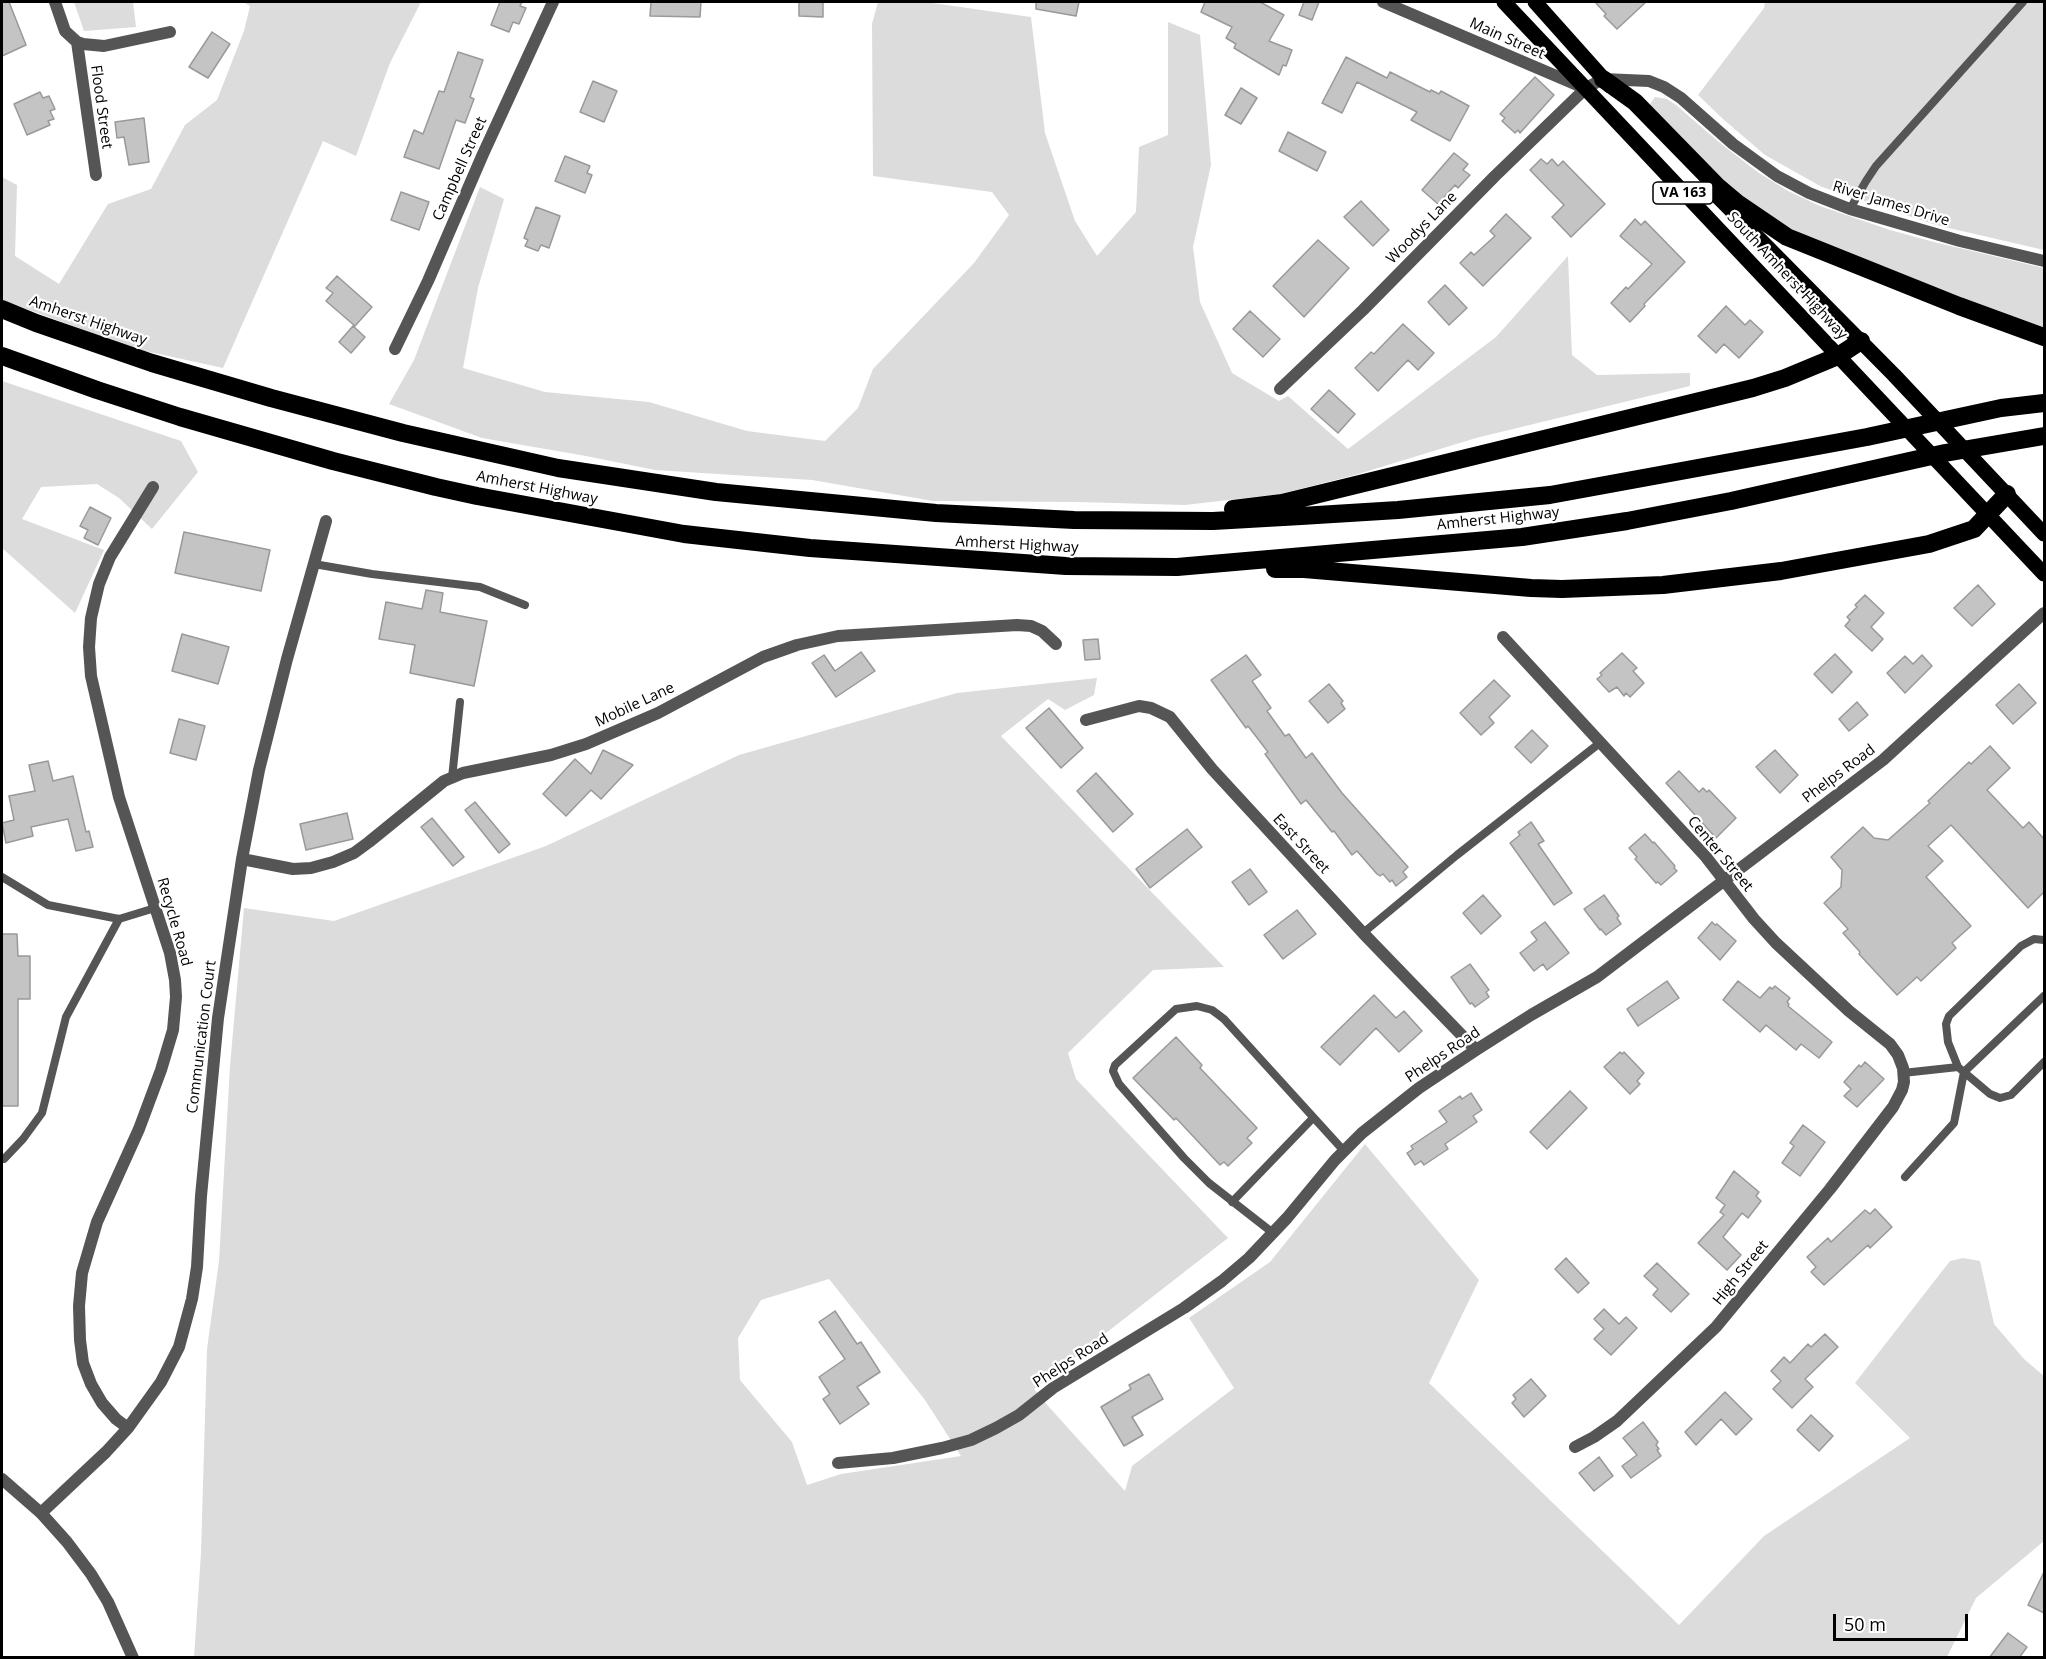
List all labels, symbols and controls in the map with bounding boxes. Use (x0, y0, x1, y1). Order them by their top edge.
street label: Main Street (1467, 14, 1547, 64)
street label: Flood Street (86, 64, 116, 150)
street label: Campbell Street (429, 114, 491, 224)
street label: River James Drive (1830, 178, 1952, 230)
road number: VA 163 (1653, 182, 1713, 204)
street label: Woodys Lane (1383, 188, 1461, 268)
street label: South Amherst Highway (1723, 208, 1851, 344)
street label: Amherst Highway (27, 292, 149, 350)
street label: Amherst Highway (475, 467, 599, 509)
street label: Amherst Highway (1436, 504, 1560, 534)
street label: Amherst Highway (955, 533, 1079, 557)
street label: Mobile Lane (593, 679, 677, 731)
street label: Phelps Road (1799, 741, 1879, 807)
street label: East Street (1269, 810, 1333, 878)
street label: Center Street (1683, 813, 1757, 895)
street label: Recycle Road (153, 876, 195, 968)
street label: Communication Court (184, 959, 220, 1115)
street label: Phelps Road (1402, 1023, 1484, 1087)
street label: High Street (1709, 1237, 1773, 1309)
street label: Phelps Road (1030, 1330, 1112, 1392)
scale bar (1836, 1602, 1971, 1640)
text: 50 m (1844, 1612, 1886, 1636)

